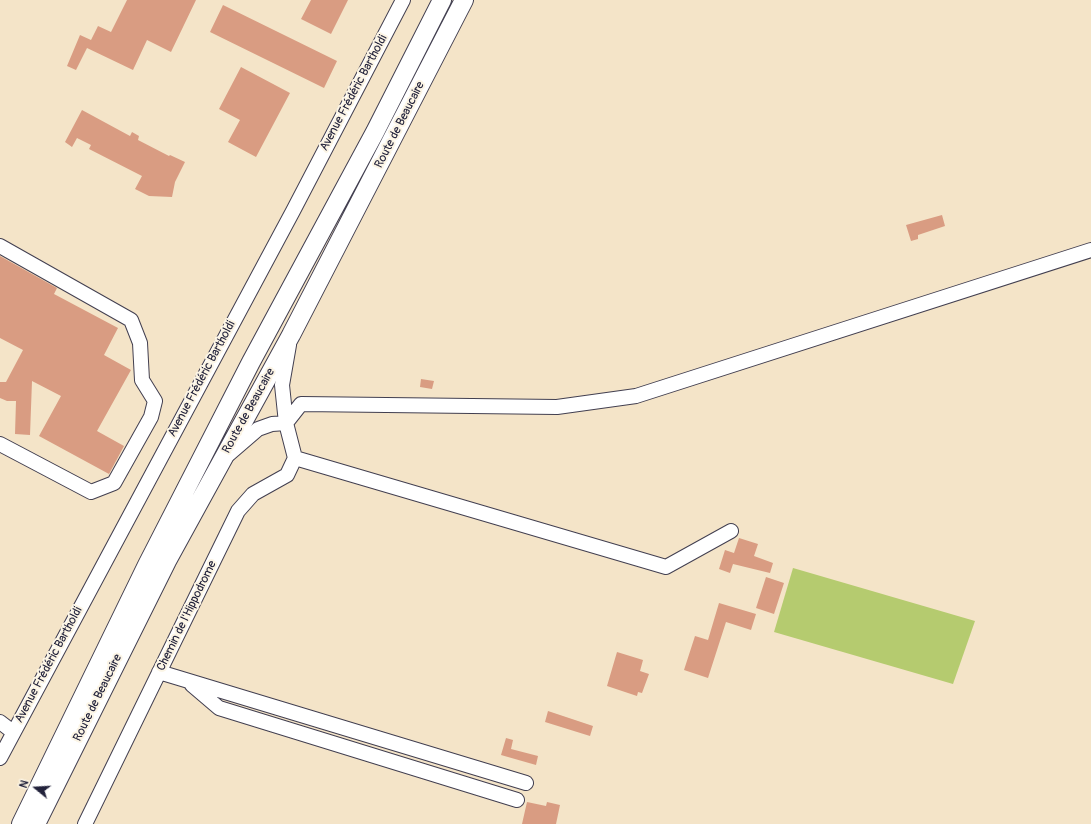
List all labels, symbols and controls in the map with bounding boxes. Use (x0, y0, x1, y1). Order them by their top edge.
street label: Avenue Frédéric Bartholdi (317, 33, 391, 153)
street label: Route de Beaucaire (372, 79, 428, 171)
street label: Avenue Frédéric Bartholdi (165, 319, 239, 439)
street label: Route de Beaucaire (220, 366, 278, 456)
street label: Chemin de l'Hippodrome (154, 559, 220, 673)
street label: Avenue Frédéric Bartholdi (12, 605, 86, 725)
street label: Route de Beaucaire (71, 652, 125, 744)
north arrow (16, 768, 56, 808)
text: N (17, 779, 31, 790)

